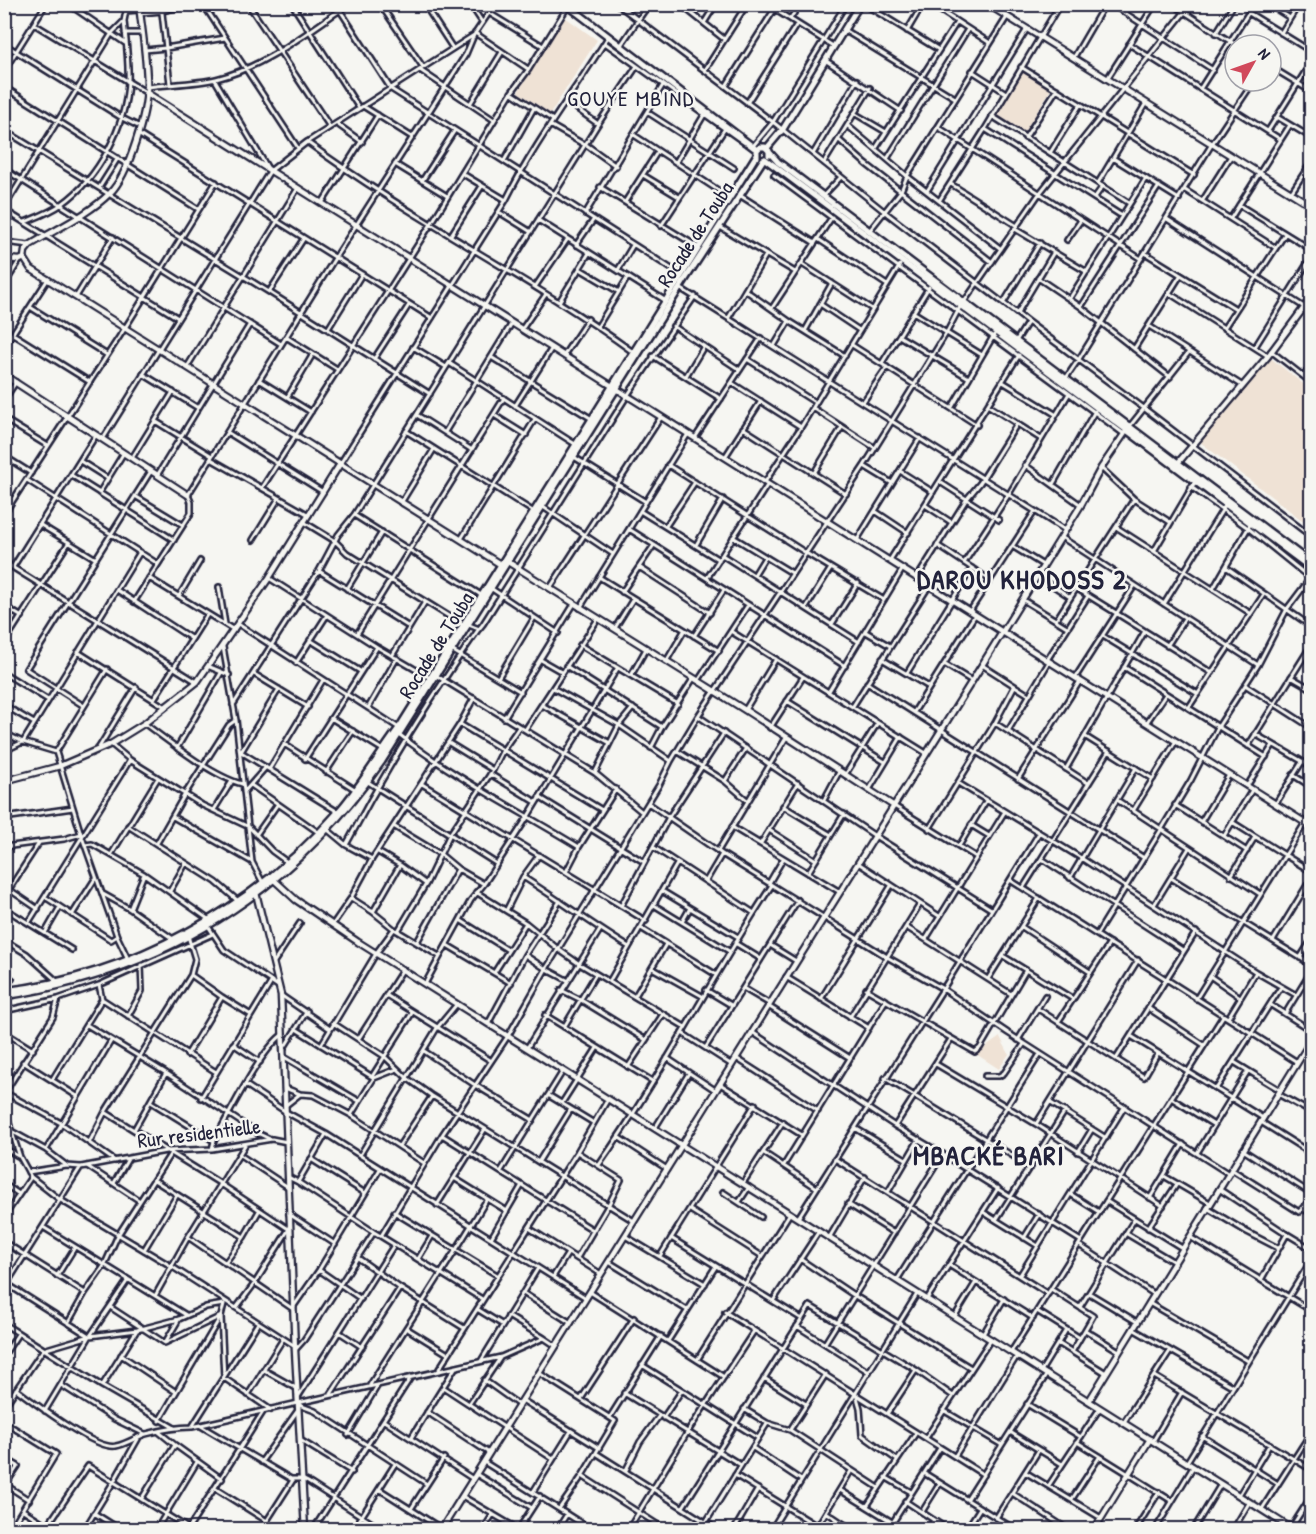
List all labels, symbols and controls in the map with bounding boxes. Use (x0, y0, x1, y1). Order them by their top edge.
north arrow (1223, 33, 1283, 93)
text: N (1253, 43, 1276, 64)
district label: GOUYE MBIND (567, 83, 695, 113)
street label: Rocade de Touba (650, 175, 740, 293)
district label: DAROU KHODOSS 2 (917, 561, 1127, 597)
street label: Rocade de Touba (392, 586, 480, 704)
street label: Rur residentielle (136, 1111, 262, 1155)
district label: MBACKÉ BARI (913, 1137, 1065, 1173)

